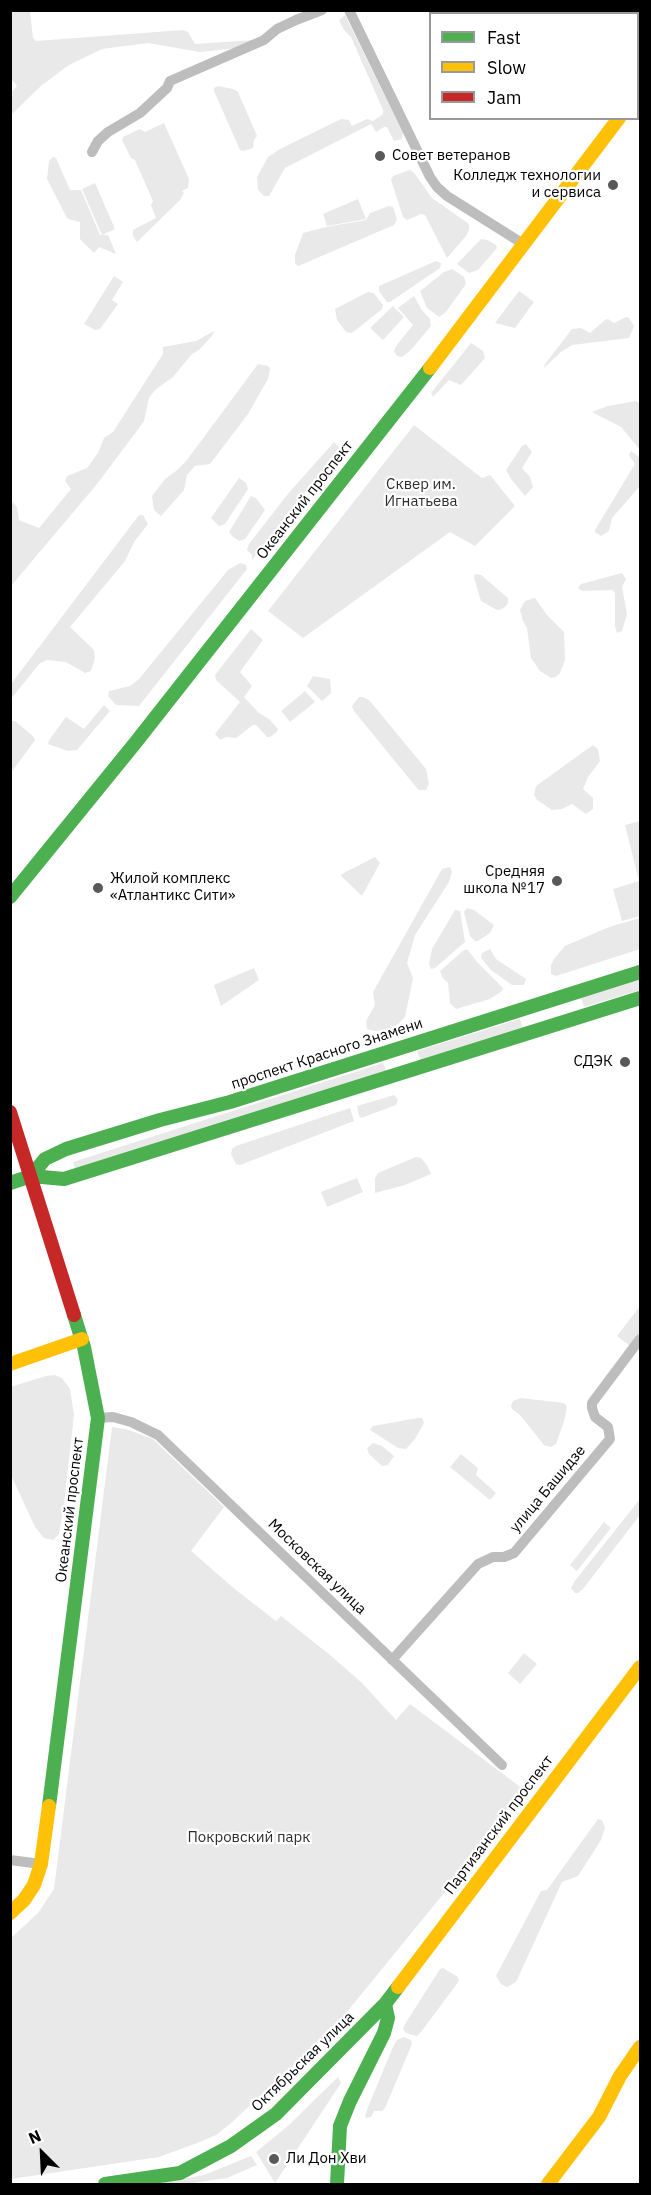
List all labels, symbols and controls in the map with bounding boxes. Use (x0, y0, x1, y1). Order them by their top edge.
legend (429, 12, 639, 120)
text: Fast (487, 26, 521, 49)
text: Slow (487, 56, 526, 79)
text: Jam (487, 86, 522, 109)
place label: Совет ветеранов (392, 147, 511, 165)
marker: Совет ветеранов (373, 149, 387, 163)
place label: Колледж технологии и сервиса (453, 167, 601, 202)
marker: Колледж технологии и сервиса (606, 178, 620, 192)
street label: Океанский проспект (253, 437, 357, 563)
park label: Cквер им. Игнатьева (384, 476, 458, 511)
place label: Средняя школа №17 (463, 863, 545, 898)
place label: Жилой комплекс «Атлантикс Сити» (110, 870, 235, 905)
marker: Средняя школа №17 (550, 874, 564, 888)
marker: Жилой комплекс «Атлантикс Сити» (91, 881, 105, 895)
street label: проспект Красного Знамени (229, 1014, 425, 1094)
place label: СДЭК (573, 1053, 613, 1071)
marker: СДЭК (618, 1055, 632, 1069)
street label: Океанский проспект (52, 1436, 88, 1584)
street label: улица Башидзе (506, 1442, 590, 1536)
street label: Московская улица (264, 1515, 370, 1619)
street label: Партизанский проспект (441, 1752, 557, 1898)
park label: Покровский парк (187, 1829, 311, 1847)
street label: Октябрьская улица (248, 2008, 358, 2116)
north arrow (12, 2123, 72, 2183)
text: N (25, 2125, 44, 2148)
place label: Ли Дон Хви (286, 2150, 367, 2168)
marker: Ли Дон Хви (267, 2152, 281, 2166)

